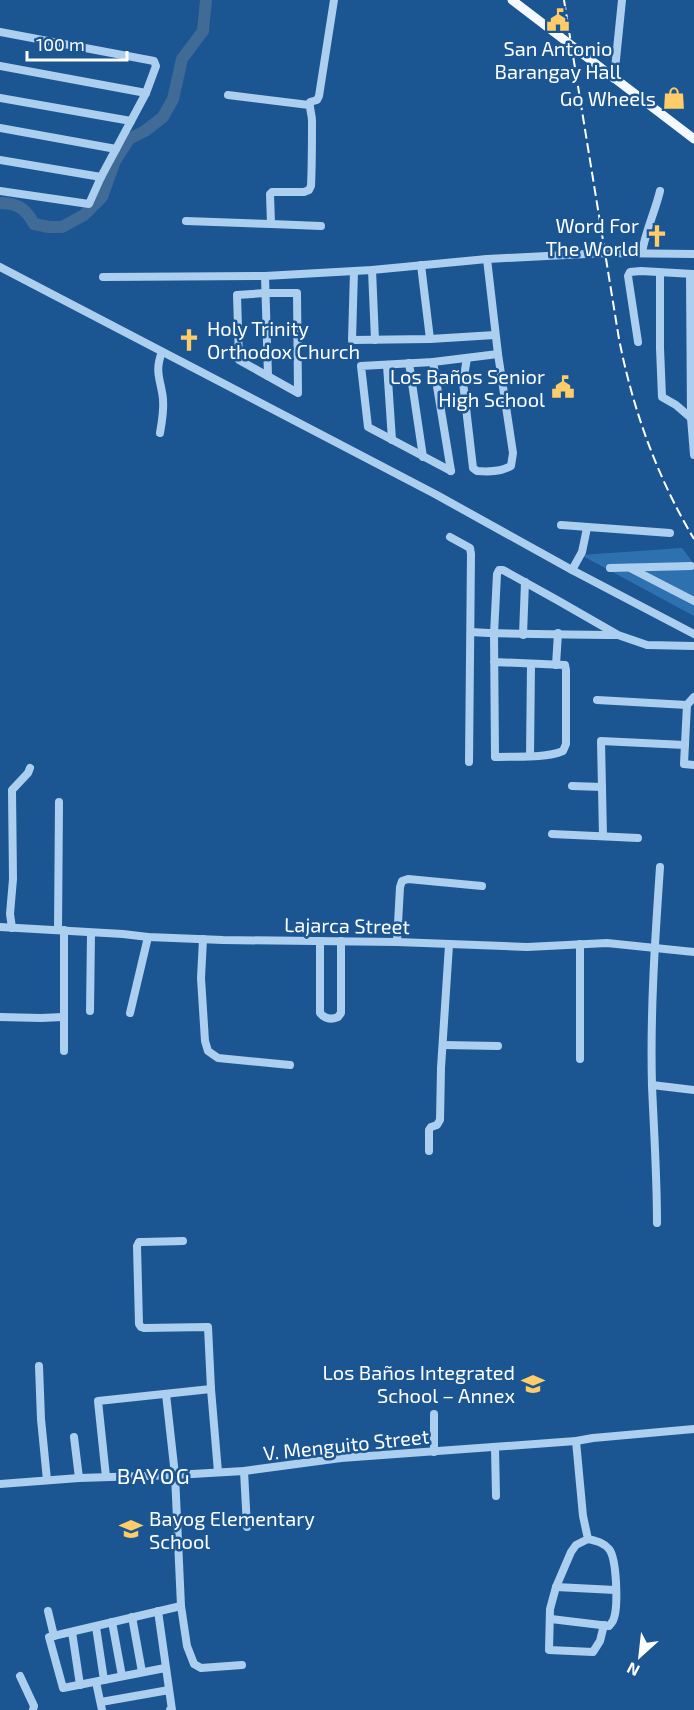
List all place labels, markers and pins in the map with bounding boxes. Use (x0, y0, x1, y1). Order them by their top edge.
public building icon: San Antonio Barangay Hall (545, 7, 571, 33)
place label: San Antonio Barangay Hall (495, 36, 621, 83)
shop icon: Go Wheels (661, 85, 687, 111)
place label: Go Wheels (560, 86, 656, 110)
place label: Word For The World (545, 213, 639, 260)
church icon: Word For The World (644, 223, 670, 249)
place label: Holy Trinity Orthodox Church (207, 316, 360, 363)
church icon: Holy Trinity Orthodox Church (176, 327, 202, 353)
place label: Los Baños Senior High School (390, 364, 545, 411)
public building icon: Los Baños Senior High School (550, 374, 576, 400)
place label: Los Baños Integrated School – Annex (323, 1360, 515, 1407)
school or university icon: Los Baños Integrated School – Annex (520, 1371, 546, 1397)
place label: Bayog Elementary School (149, 1506, 315, 1553)
school or university icon: Bayog Elementary School (118, 1516, 144, 1542)

